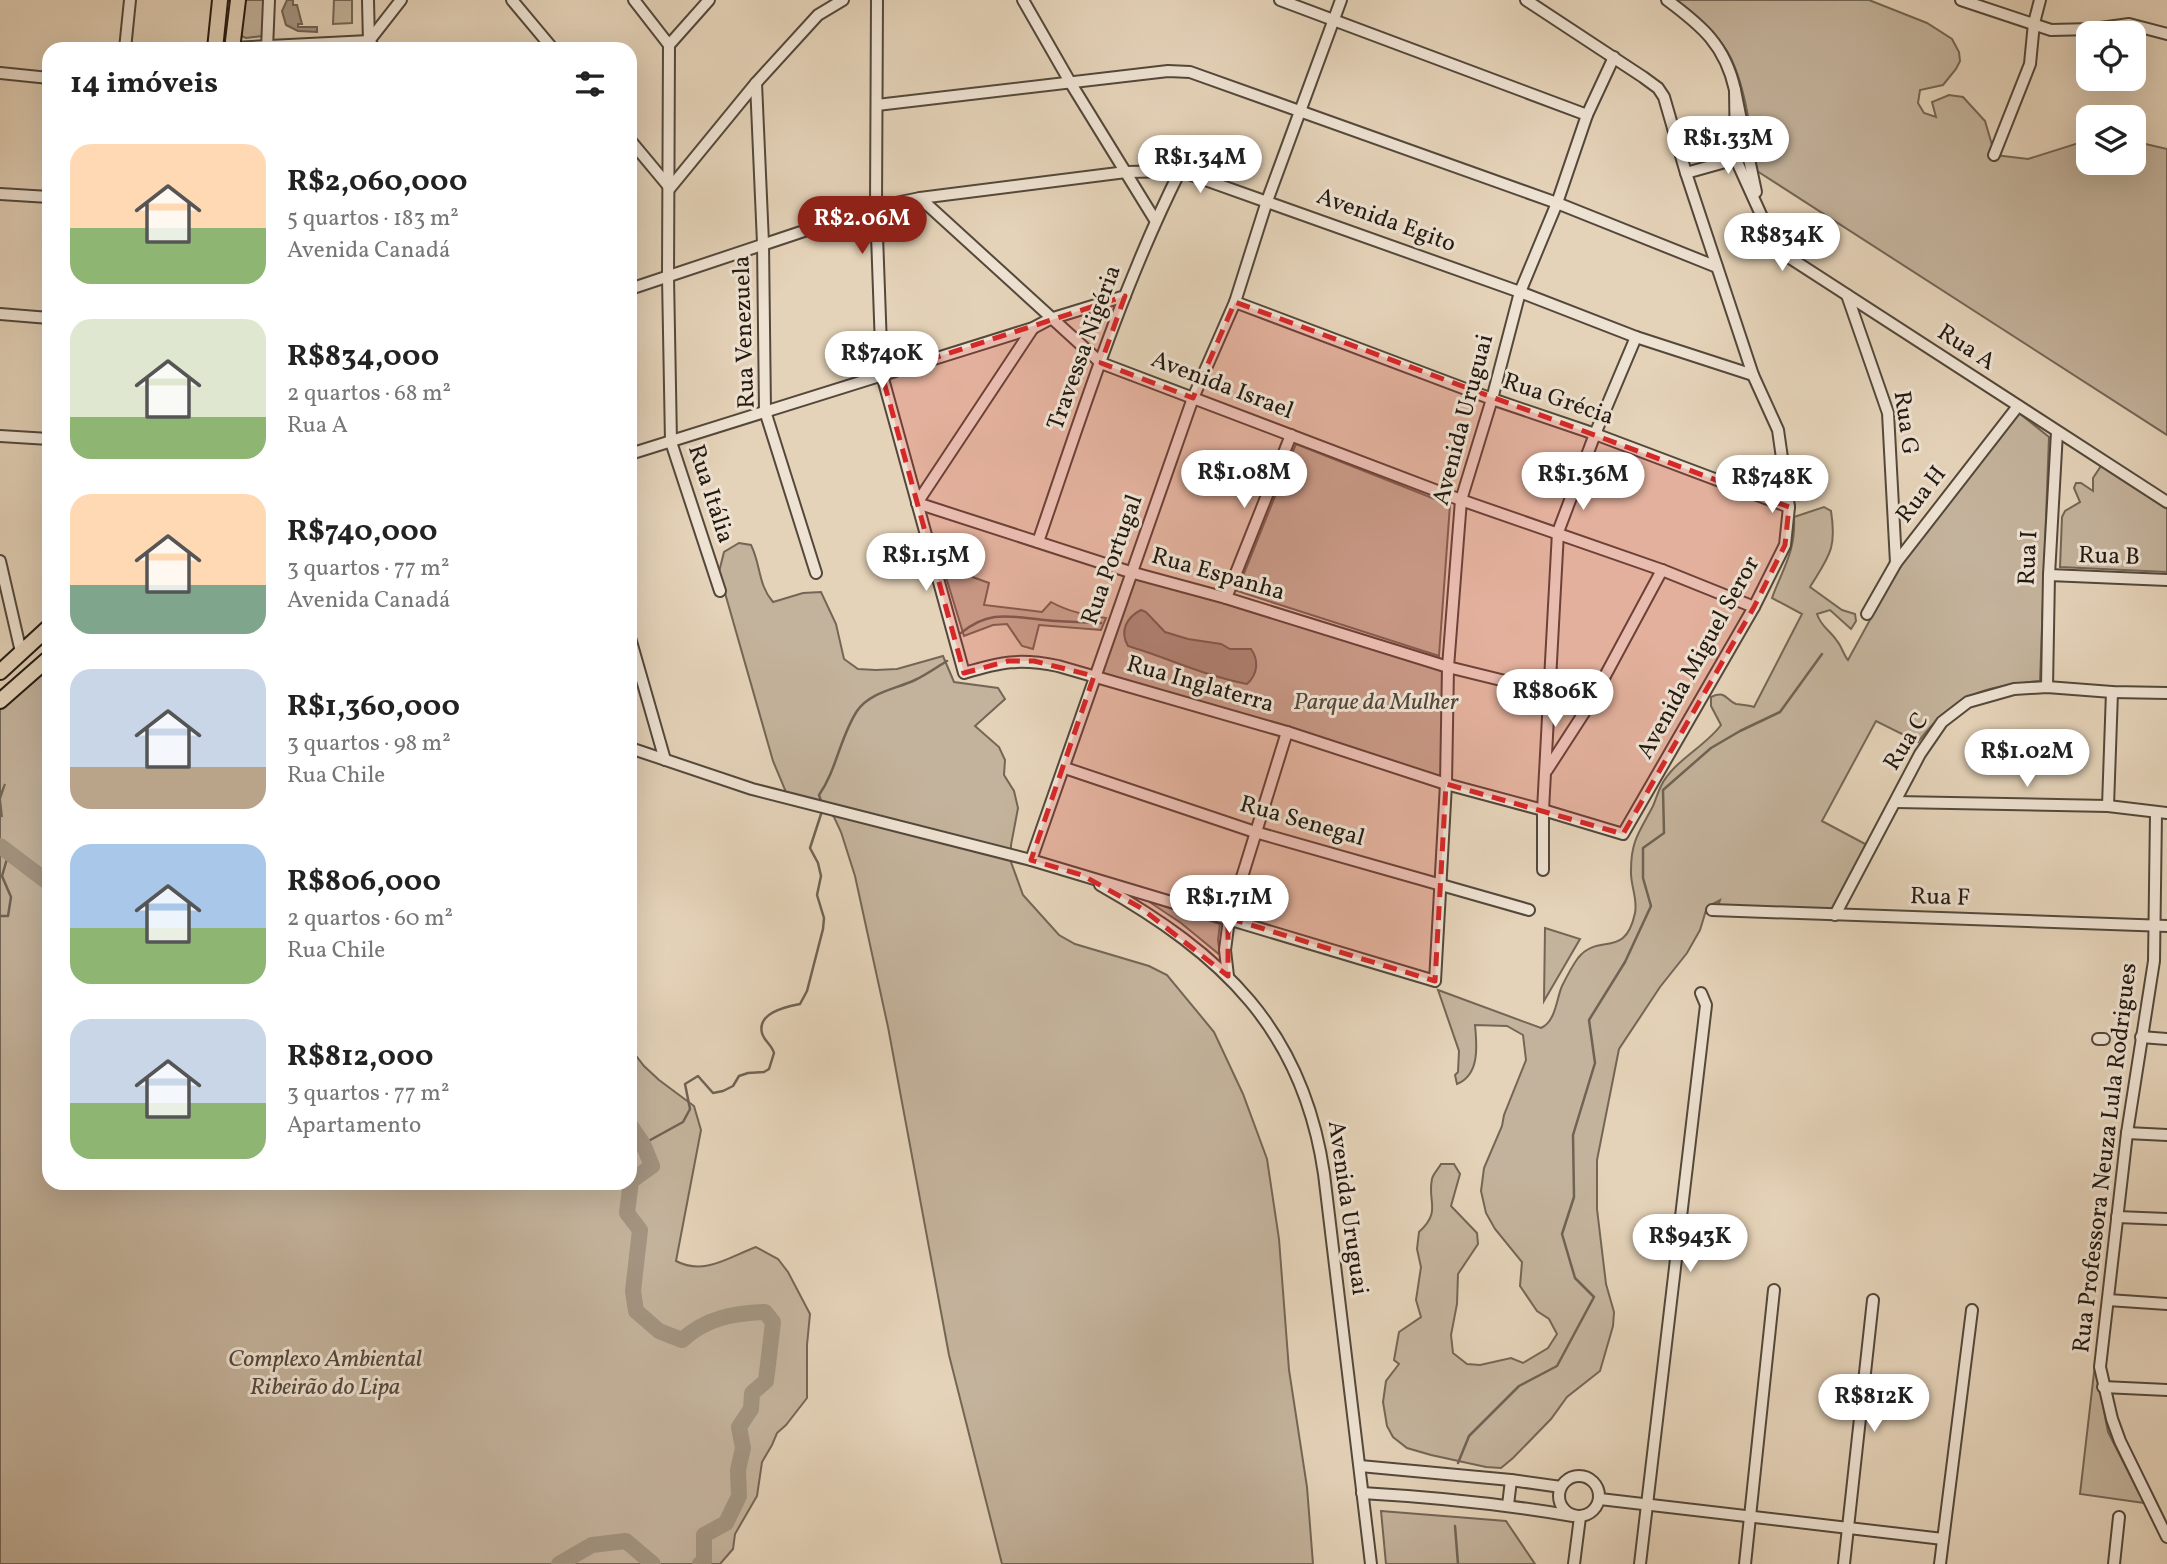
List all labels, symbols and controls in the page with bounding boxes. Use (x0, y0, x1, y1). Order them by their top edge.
map controls (2076, 21, 2146, 175)
button: locate (2076, 21, 2146, 91)
text: 14 imóveis (70, 63, 218, 105)
icon: filters (571, 65, 609, 103)
button: layers (2076, 105, 2146, 175)
pin: R$1.33M (1663, 116, 1793, 176)
text: R$1.33M (1683, 123, 1773, 155)
pin: R$1.34M (1135, 136, 1265, 195)
text: R$1.34M (1154, 142, 1246, 174)
text: R$2,060,000 (287, 161, 467, 203)
icon: home (126, 172, 210, 256)
street label: Avenida Egito (1312, 180, 1460, 262)
pin: R$2.06M (797, 196, 927, 256)
text: 5 quartos · 183 m² (287, 203, 459, 235)
text: R$2.06M (814, 203, 910, 235)
pin: R$834K (1725, 214, 1839, 273)
text: R$834K (1740, 220, 1824, 252)
text: Avenida Canadá (287, 235, 450, 267)
street label: Rua Venezuela (725, 255, 765, 409)
street label: Travessa Nigéria (1039, 261, 1131, 435)
street label: Rua A (1930, 316, 2002, 380)
street label: Avenida Uruguai (1425, 331, 1503, 509)
pin: R$740K (825, 332, 939, 391)
text: R$834,000 (287, 336, 439, 378)
text: R$740K (841, 338, 923, 370)
street label: Avenida Israel (1146, 343, 1298, 429)
icon: home (126, 347, 210, 431)
street label: Rua Grécia (1498, 365, 1618, 435)
text: 2 quartos · 68 m² (287, 378, 451, 410)
street label: Rua G (1884, 389, 1926, 457)
text: Rua A (287, 410, 348, 442)
street label: Rua Itália (678, 440, 742, 548)
pin: R$1.08M (1179, 450, 1309, 510)
pin: R$1.36M (1518, 452, 1648, 512)
pin: R$748K (1715, 456, 1829, 515)
text: R$1.08M (1197, 457, 1291, 489)
text: R$1.36M (1538, 459, 1628, 491)
street label: Rua H (1889, 459, 1955, 531)
text: R$748K (1731, 462, 1813, 494)
street label: Rua Portugal (1074, 490, 1152, 630)
text: R$740,000 (287, 511, 438, 553)
icon: home (126, 522, 210, 606)
street label: Rua I (2011, 530, 2047, 586)
pin: R$1.15M (861, 534, 991, 593)
street label: Rua B (2078, 539, 2140, 575)
text: R$1.15M (882, 540, 970, 572)
street label: Rua Espanha (1147, 540, 1289, 610)
street label: Avenida Miguel Seror (1629, 550, 1769, 766)
text: 3 quartos · 77 m² (287, 553, 449, 585)
text: Avenida Canadá (287, 585, 450, 617)
street label: Rua Inglaterra (1122, 648, 1278, 722)
pin: R$806K (1498, 670, 1612, 729)
text: R$806K (1512, 676, 1598, 708)
text: R$1,360,000 (287, 686, 460, 728)
park label: Parque da Mulher (1293, 686, 1460, 720)
icon: home (126, 697, 210, 781)
street label: Rua C (1876, 707, 1938, 777)
text: 3 quartos · 98 m² (287, 728, 451, 760)
pin: R$1.02M (1962, 730, 2092, 789)
text: R$1.02M (1980, 736, 2074, 768)
text: Rua Chile (287, 760, 385, 792)
street label: Rua Senegal (1236, 788, 1368, 856)
text: R$806,000 (287, 861, 441, 903)
icon: home (126, 872, 210, 956)
pin: R$1.71M (1164, 876, 1294, 935)
street label: Rua F (1909, 880, 1971, 916)
text: R$1.71M (1186, 882, 1272, 914)
text: 2 quartos · 60 m² (287, 903, 453, 935)
text: Rua Chile (287, 935, 385, 967)
street label: Rua Professora Neuza Lula Rodrigues (2065, 961, 2147, 1355)
text: R$812,000 (287, 1036, 434, 1078)
icon: home (126, 1047, 210, 1131)
text: 3 quartos · 77 m² (287, 1078, 449, 1110)
text: Apartamento (287, 1110, 421, 1142)
street label: Avenida Uruguai (1318, 1119, 1376, 1297)
pin: R$943K (1633, 1214, 1747, 1274)
text: R$943K (1649, 1221, 1731, 1253)
park label: Complexo Ambiental Ribeirão do Lipa (228, 1343, 422, 1405)
pin: R$812K (1817, 1374, 1931, 1434)
text: R$812K (1834, 1381, 1914, 1413)

